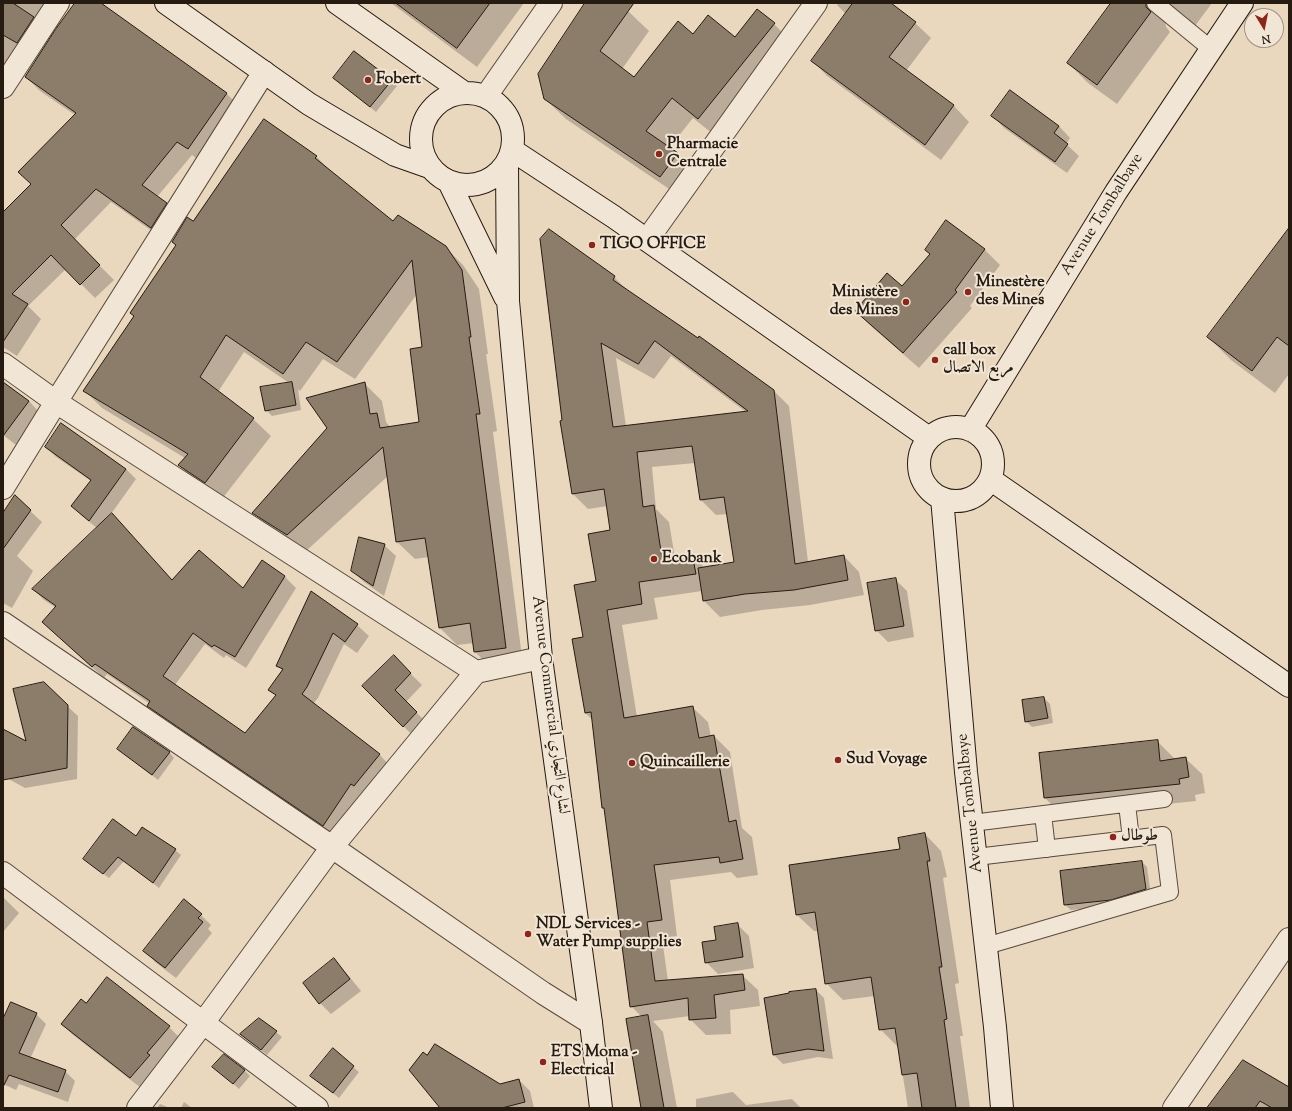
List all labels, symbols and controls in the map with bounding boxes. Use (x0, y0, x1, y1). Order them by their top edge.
north arrow (1244, 8, 1284, 48)
text: N (1260, 30, 1272, 47)
place label: Fobert (376, 70, 421, 90)
marker: Fobert (363, 75, 373, 85)
place label: Pharmacie Centrale (667, 135, 738, 173)
marker: Pharmacie Centrale (654, 149, 664, 159)
street label: Avenue Tombalbaye (1058, 150, 1148, 280)
place label: TIGO OFFICE (600, 235, 706, 255)
marker: TIGO OFFICE (587, 240, 597, 250)
place label: Minestère des Mines (976, 273, 1045, 311)
place label: Ministère des Mines (830, 283, 898, 321)
marker: Minestère des Mines (963, 287, 973, 297)
marker: Ministère des Mines (901, 297, 911, 307)
place label: call box مربع الاتصال (943, 341, 1013, 379)
marker: call box مربع الاتصال (930, 355, 940, 365)
place label: Ecobank (662, 549, 722, 569)
marker: Ecobank (649, 554, 659, 564)
street label: Avenue Commercial لشارع التجاري (526, 595, 572, 815)
street label: Avenue Tombalbaye (954, 732, 988, 874)
place label: Sud Voyage (846, 750, 927, 770)
place label: Quincaillerie (640, 753, 730, 773)
marker: Sud Voyage (833, 755, 843, 765)
marker: Quincaillerie (627, 758, 637, 768)
place label: طوطال (1121, 827, 1158, 847)
marker: طوطال (1108, 832, 1118, 842)
place label: NDL Services - Water Pump supplies (536, 915, 681, 953)
marker: NDL Services - Water Pump supplies (523, 929, 533, 939)
place label: ETS Moma - Electrical (551, 1043, 638, 1081)
marker: ETS Moma - Electrical (538, 1057, 548, 1067)

